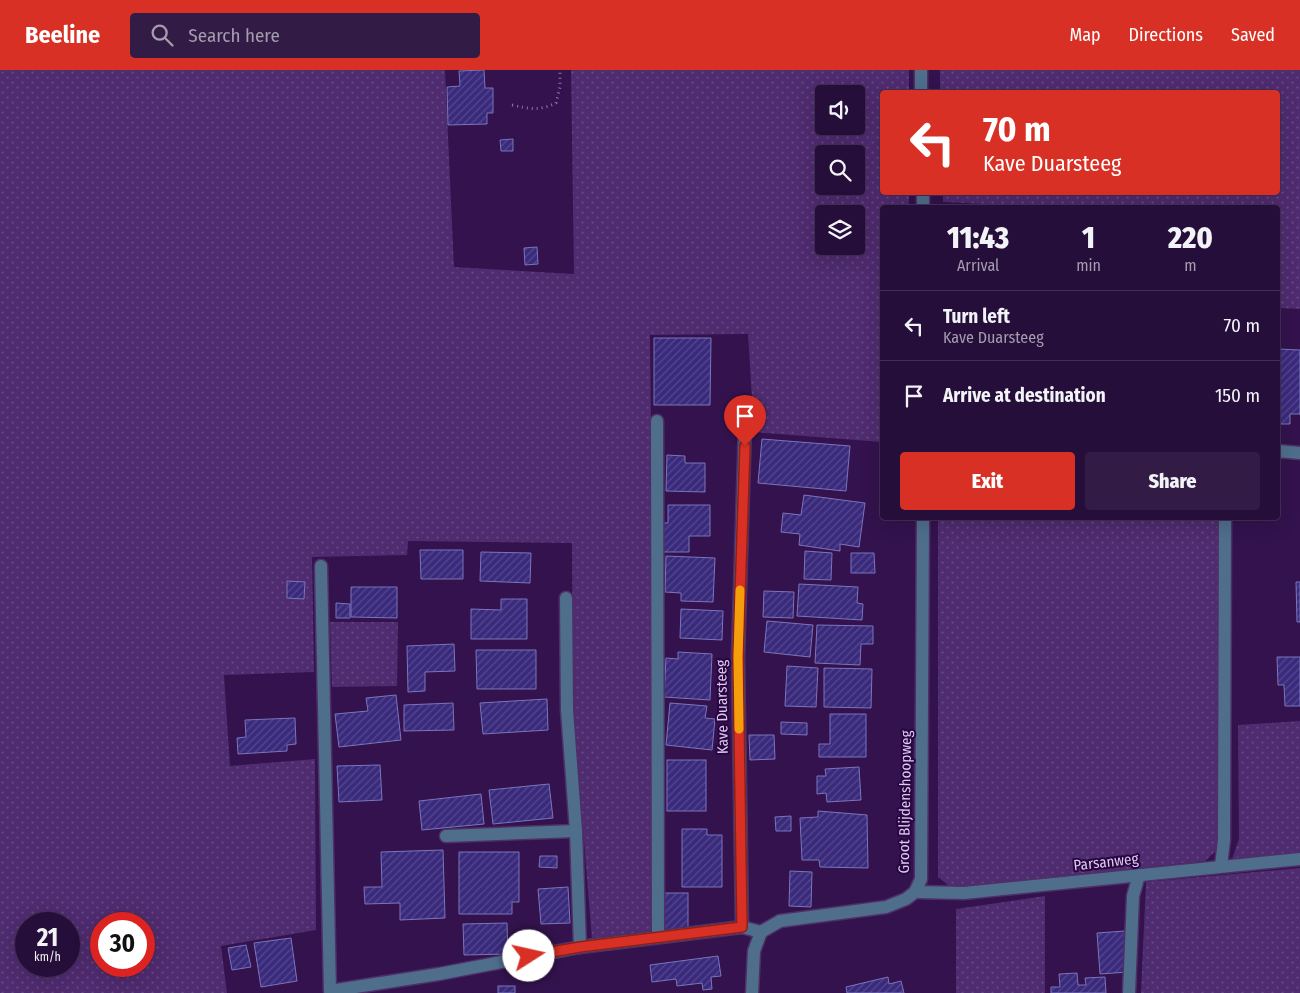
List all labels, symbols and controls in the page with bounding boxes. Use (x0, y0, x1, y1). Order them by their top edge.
search box (130, 13, 480, 58)
text: Beeline (25, 21, 100, 49)
icon: search (148, 21, 176, 49)
text: Search here (188, 24, 280, 47)
text: Map (1069, 24, 1101, 46)
text: Directions (1129, 24, 1203, 46)
text: Saved (1231, 24, 1275, 46)
map controls (815, 85, 865, 255)
button: sound (815, 85, 865, 135)
text: 70 m (983, 108, 1051, 150)
icon: left (900, 110, 965, 175)
button: search (815, 145, 865, 195)
text: Kave Duarsteeg (983, 150, 1121, 177)
button: layers (815, 205, 865, 255)
text: 11:43 (947, 220, 1009, 256)
text: 1 (1082, 220, 1095, 256)
text: 220 (1168, 220, 1213, 256)
text: Arrival (957, 256, 999, 275)
text: min (1076, 256, 1101, 275)
text: m (1184, 256, 1197, 275)
text: Turn left (943, 305, 1010, 328)
icon: left (900, 312, 928, 340)
text: 70 m (1224, 314, 1260, 337)
text: Kave Duarsteeg (943, 328, 1044, 347)
icon: arrive (900, 382, 928, 410)
text: Arrive at destination (943, 384, 1106, 407)
text: 150 m (1215, 384, 1260, 407)
pin (724, 395, 766, 446)
icon: arrive (731, 402, 759, 430)
button: Exit (900, 452, 1075, 510)
button: Share (1085, 452, 1260, 510)
street label: Kave Duarsteeg (712, 660, 732, 754)
street label: Groot Blijdenshoopweg (895, 730, 915, 874)
street label: Parsanweg (1073, 850, 1139, 874)
speed limit sign: 30 (90, 912, 155, 977)
text: 21 (37, 923, 58, 953)
position arrow (502, 929, 554, 981)
text: km/h (34, 950, 61, 964)

